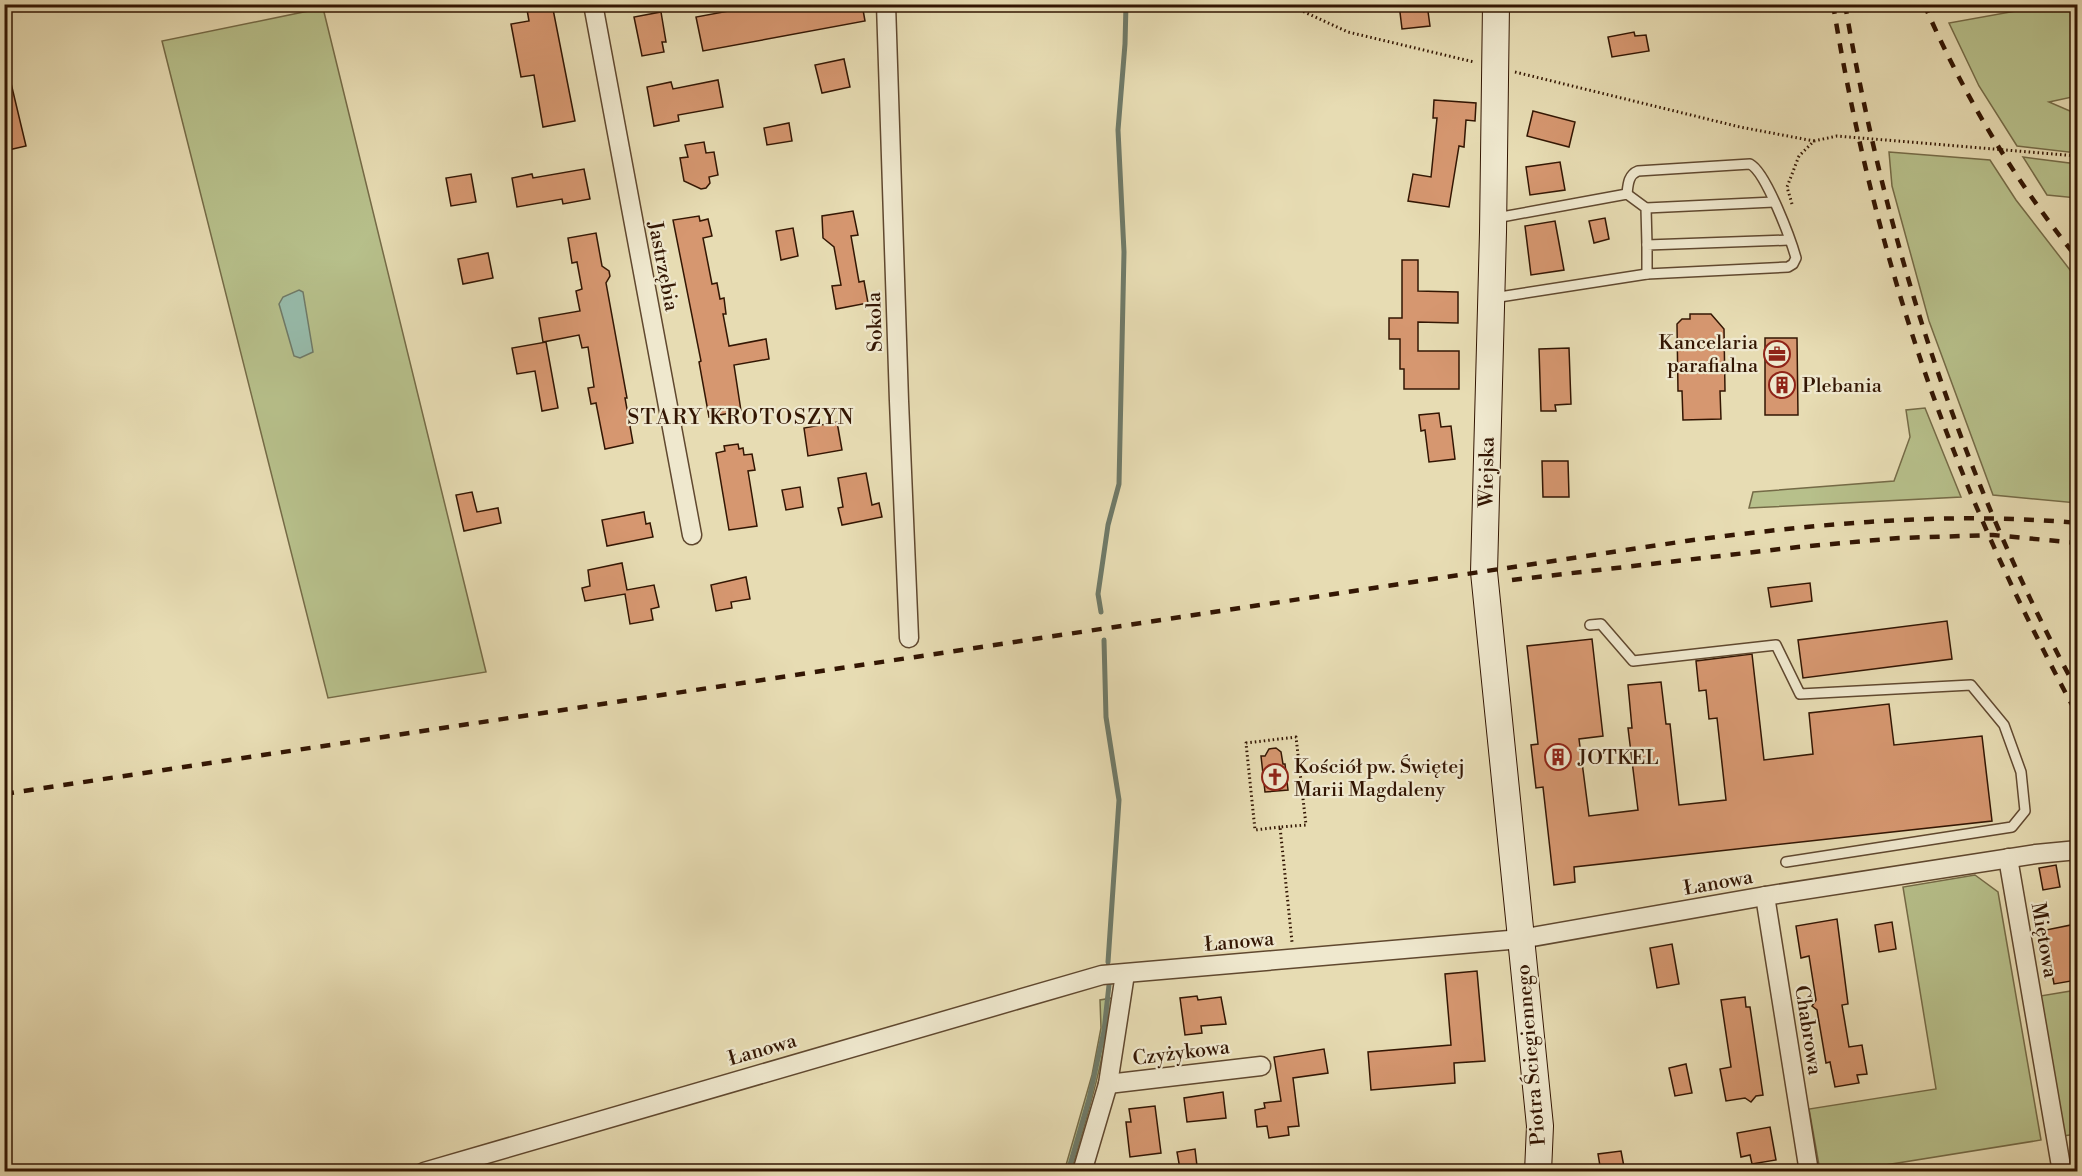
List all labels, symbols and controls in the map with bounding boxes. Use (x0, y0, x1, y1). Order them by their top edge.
street label: Jastrzębia (641, 218, 684, 314)
street label: Sokola (862, 291, 889, 352)
place label: Kancelaria parafialna (1659, 331, 1759, 379)
office icon: Kancelaria parafialna (1762, 339, 1792, 369)
building icon: Plebania (1767, 370, 1797, 400)
place label: Plebania (1802, 374, 1883, 399)
district label: STARY KROTOSZYN (627, 405, 855, 431)
street label: Wiejska (1474, 436, 1501, 509)
building icon: JOTKEL (1543, 742, 1573, 772)
place label: JOTKEL (1577, 746, 1659, 771)
place label: Kościół pw. Świętej Marii Magdaleny (1294, 754, 1465, 803)
church icon: Kościół pw. Świętej Marii Magdaleny (1260, 762, 1290, 792)
street label: Łanowa (1682, 865, 1756, 902)
street label: Miętowa (2025, 901, 2063, 981)
street label: Łanowa (1203, 927, 1276, 958)
street label: Piotra Ściegiennego (1510, 963, 1552, 1147)
street label: Chabrowa (1788, 984, 1827, 1078)
street label: Łanowa (725, 1029, 800, 1072)
street label: Czyżykowa (1131, 1035, 1232, 1072)

